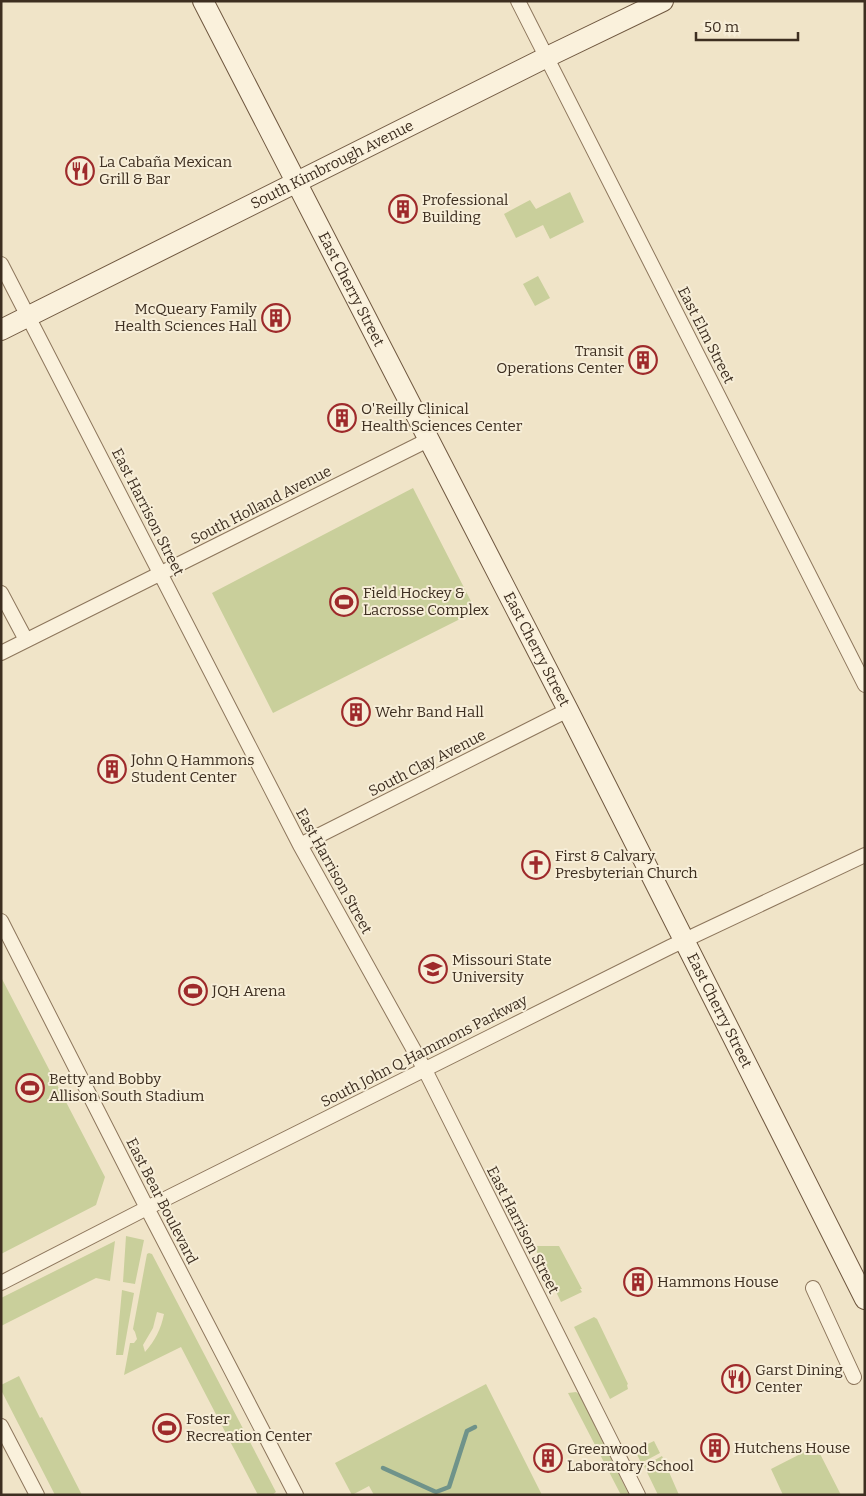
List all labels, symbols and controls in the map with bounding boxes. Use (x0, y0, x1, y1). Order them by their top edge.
scale bar (696, 10, 798, 42)
text: 50 m (704, 18, 740, 36)
street label: South Kimbrough Avenue (247, 116, 416, 213)
place label: La Cabaña Mexican Grill & Bar (99, 153, 232, 188)
restaurant icon: La Cabaña Mexican Grill & Bar (65, 156, 95, 186)
place label: Professional Building (422, 191, 508, 226)
building icon: Professional Building (388, 194, 418, 224)
street label: East Cherry Street (314, 229, 388, 350)
street label: East Elm Street (674, 284, 738, 387)
place label: McQueary Family Health Sciences Hall (114, 300, 257, 335)
building icon: McQueary Family Health Sciences Hall (261, 303, 291, 333)
place label: Transit Operations Center (496, 342, 625, 377)
building icon: Transit Operations Center (628, 345, 658, 375)
place label: O'Reilly Clinical Health Sciences Center (361, 400, 523, 435)
building icon: O'Reilly Clinical Health Sciences Center (327, 403, 357, 433)
street label: East Harrison Street (108, 445, 188, 579)
street label: South Holland Avenue (188, 462, 334, 548)
place label: Field Hockey & Lacrosse Complex (363, 584, 489, 619)
sports icon: Field Hockey & Lacrosse Complex (329, 587, 359, 617)
street label: East Cherry Street (500, 589, 574, 710)
building icon: Wehr Band Hall (341, 697, 371, 727)
place label: Wehr Band Hall (375, 703, 484, 721)
street label: South Clay Avenue (365, 726, 489, 800)
place label: John Q Hammons Student Center (130, 751, 254, 786)
building icon: John Q Hammons Student Center (97, 754, 127, 784)
street label: East Harrison Street (292, 805, 376, 937)
place label: First & Calvary Presbyterian Church (555, 847, 698, 882)
church icon: First & Calvary Presbyterian Church (521, 850, 551, 880)
street label: East Cherry Street (683, 950, 756, 1071)
place label: Missouri State University (452, 951, 552, 986)
school or university icon: Missouri State University (418, 954, 448, 984)
sports icon: JQH Arena (178, 976, 208, 1006)
place label: JQH Arena (211, 982, 286, 1000)
street label: South John Q Hammons Parkway (318, 991, 530, 1111)
place label: Betty and Bobby Allison South Stadium (49, 1070, 205, 1105)
sports icon: Betty and Bobby Allison South Stadium (15, 1073, 45, 1103)
street label: East Bear Boulevard (122, 1135, 202, 1267)
street label: East Harrison Street (483, 1163, 563, 1297)
building icon: Hammons House (623, 1267, 653, 1297)
place label: Hammons House (657, 1273, 779, 1291)
place label: Garst Dining Center (755, 1361, 843, 1396)
restaurant icon: Garst Dining Center (721, 1364, 751, 1394)
place label: Foster Recreation Center (186, 1410, 312, 1445)
sports icon: Foster Recreation Center (152, 1413, 182, 1443)
building icon: Hutchens House (700, 1433, 730, 1463)
place label: Hutchens House (734, 1439, 850, 1457)
place label: Greenwood Laboratory School (567, 1440, 694, 1475)
building icon: Greenwood Laboratory School (533, 1443, 563, 1473)

